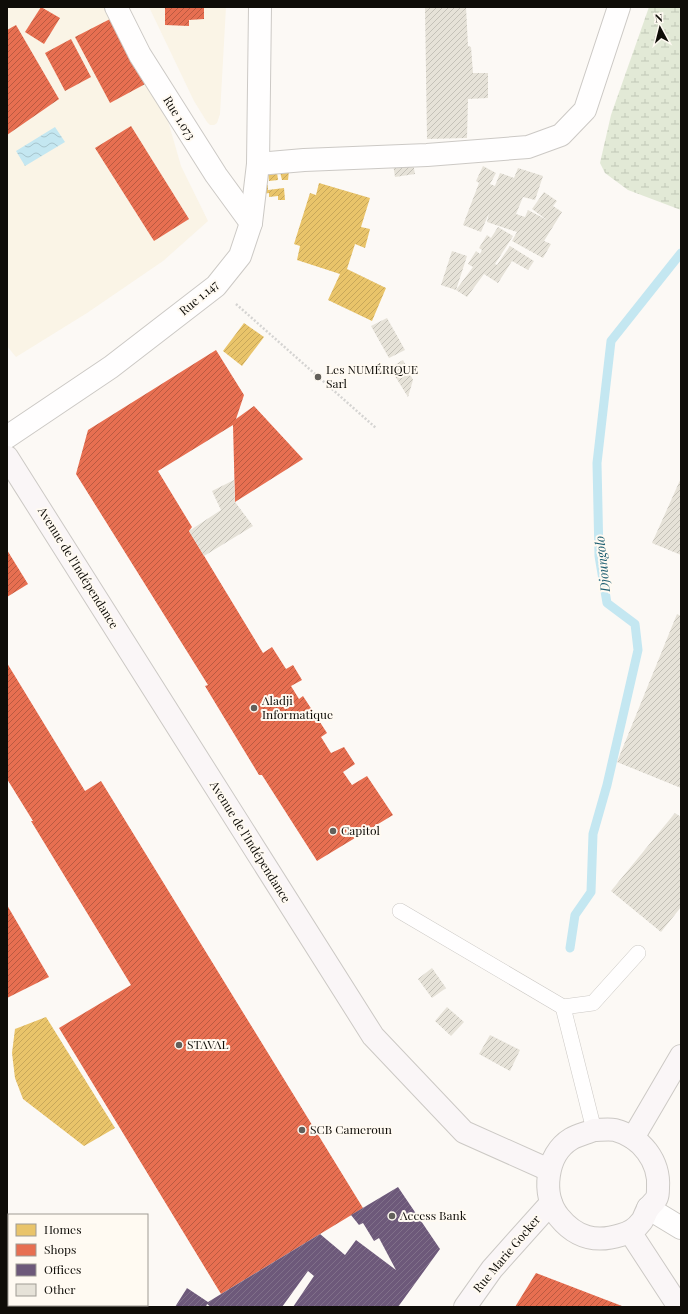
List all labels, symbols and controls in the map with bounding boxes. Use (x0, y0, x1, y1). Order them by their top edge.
north arrow (640, 8, 680, 48)
text: N (654, 10, 664, 26)
street label: Rue 1.073 (160, 93, 200, 142)
street label: Rue 1.147 (175, 276, 221, 318)
place label: Les NUMÉRIQUE Sarl (326, 361, 418, 391)
marker: Les NUMÉRIQUE Sarl (313, 372, 323, 382)
street label: Avenue de l'Indépendance (34, 503, 123, 631)
water label: Djoungolo (590, 535, 613, 594)
place label: Aladji Informatique (261, 692, 333, 722)
marker: Aladji Informatique (249, 703, 259, 713)
street label: Avenue de l'Indépendance (206, 777, 295, 905)
place label: Capitol (341, 822, 380, 838)
marker: Capitol (328, 826, 338, 836)
place label: STAVAL (187, 1036, 229, 1052)
marker: STAVAL (174, 1040, 184, 1050)
place label: SCB Cameroun (310, 1121, 392, 1137)
marker: SCB Cameroun (297, 1125, 307, 1135)
place label: Access Bank (399, 1207, 467, 1223)
marker: Access Bank (387, 1211, 397, 1221)
street label: Rue Marie Gocker (469, 1211, 544, 1296)
legend (8, 1214, 148, 1306)
text: Homes (44, 1221, 82, 1237)
text: Shops (44, 1241, 76, 1257)
text: Offices (44, 1261, 81, 1277)
text: Other (44, 1281, 76, 1297)

